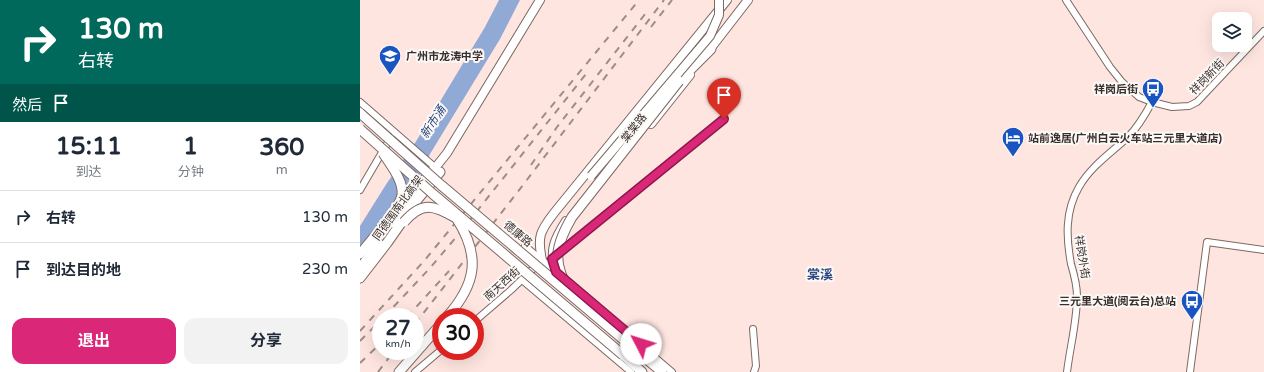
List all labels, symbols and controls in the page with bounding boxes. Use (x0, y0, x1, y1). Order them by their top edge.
text: 130 m (78, 12, 164, 46)
map controls (1212, 12, 1252, 52)
button: layers (1212, 12, 1252, 52)
icon: right (12, 16, 64, 68)
school or university icon: 广州市龙涛中学 (377, 43, 403, 76)
text: 右转 (78, 50, 114, 72)
place label: 广州市龙涛中学 (406, 50, 483, 63)
street label: 祥岗新街 (1187, 57, 1227, 97)
bus stop icon: 祥岗后街 (1140, 76, 1166, 109)
pin (707, 78, 741, 119)
place label: 祥岗后街 (1094, 83, 1138, 96)
icon: arrive (713, 84, 735, 106)
icon: arrive (50, 92, 72, 114)
text: 然后 (12, 96, 42, 114)
water label: 新市涌 (417, 101, 450, 141)
street label: 棠棠路 (619, 111, 649, 145)
hotel icon: 站前逸居(广州白云火车站三元里大道店) (1000, 125, 1026, 158)
text: 15:11 (56, 132, 122, 161)
text: 1 (183, 132, 198, 161)
place label: 站前逸居(广州白云火车站三元里大道店) (1028, 132, 1222, 145)
text: 360 (259, 133, 304, 162)
text: m (276, 162, 288, 178)
text: 到达 (76, 164, 102, 180)
text: 分钟 (178, 164, 204, 180)
street label: 同德围南北高架 (370, 173, 426, 243)
icon: right (12, 206, 34, 228)
text: 130 m (302, 208, 348, 226)
text: 右转 (46, 209, 76, 227)
street label: 德康路 (501, 218, 535, 250)
street label: 祥岗外街 (1072, 234, 1092, 280)
icon: arrive (12, 258, 34, 280)
text: 230 m (302, 260, 348, 278)
text: 到达目的地 (46, 261, 121, 279)
street label: 南天西街 (481, 264, 523, 304)
district label: 棠溪 (807, 267, 833, 283)
bus stop icon: 三元里大道(阅云台)总站 (1179, 288, 1205, 321)
place label: 三元里大道(阅云台)总站 (1059, 295, 1176, 308)
speed limit sign: 30 (432, 308, 484, 360)
text: 27 (385, 317, 411, 341)
button: 退出 (12, 318, 176, 364)
button: 分享 (184, 318, 348, 364)
position arrow (620, 323, 662, 365)
text: km/h (385, 338, 411, 350)

